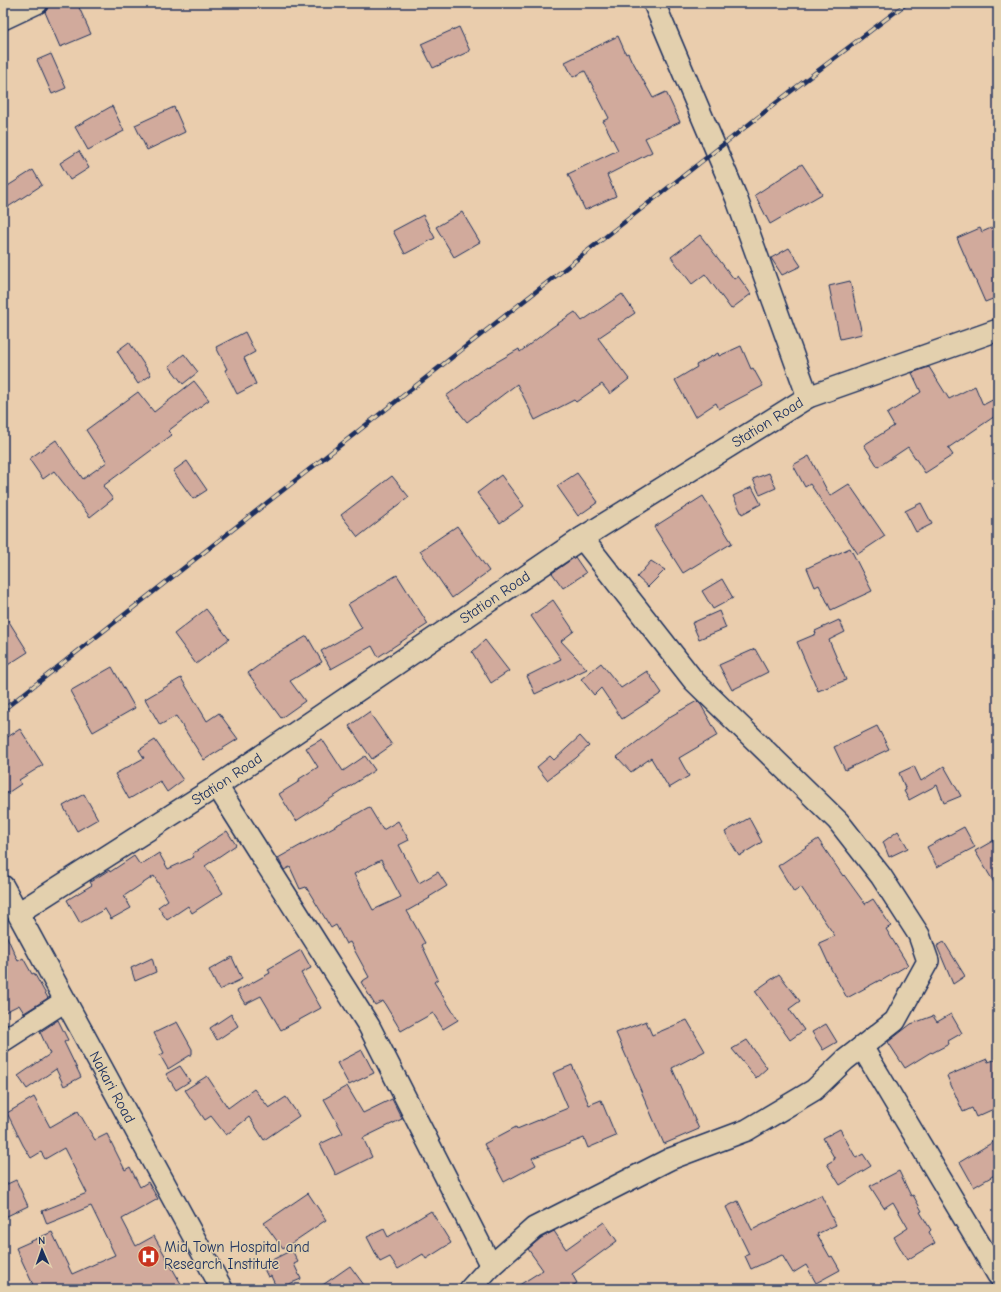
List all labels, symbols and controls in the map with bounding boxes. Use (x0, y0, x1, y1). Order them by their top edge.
street label: Station Road (728, 393, 807, 451)
street label: Station Road (456, 567, 534, 627)
street label: Station Road (188, 749, 266, 809)
street label: Nakari Road (86, 1048, 139, 1126)
north arrow (22, 1230, 62, 1270)
text: N (38, 1234, 45, 1247)
place label: Mid Town Hospital and Research Institute (164, 1238, 310, 1273)
hospital icon: Mid Town Hospital and Research Institute (136, 1243, 162, 1269)

